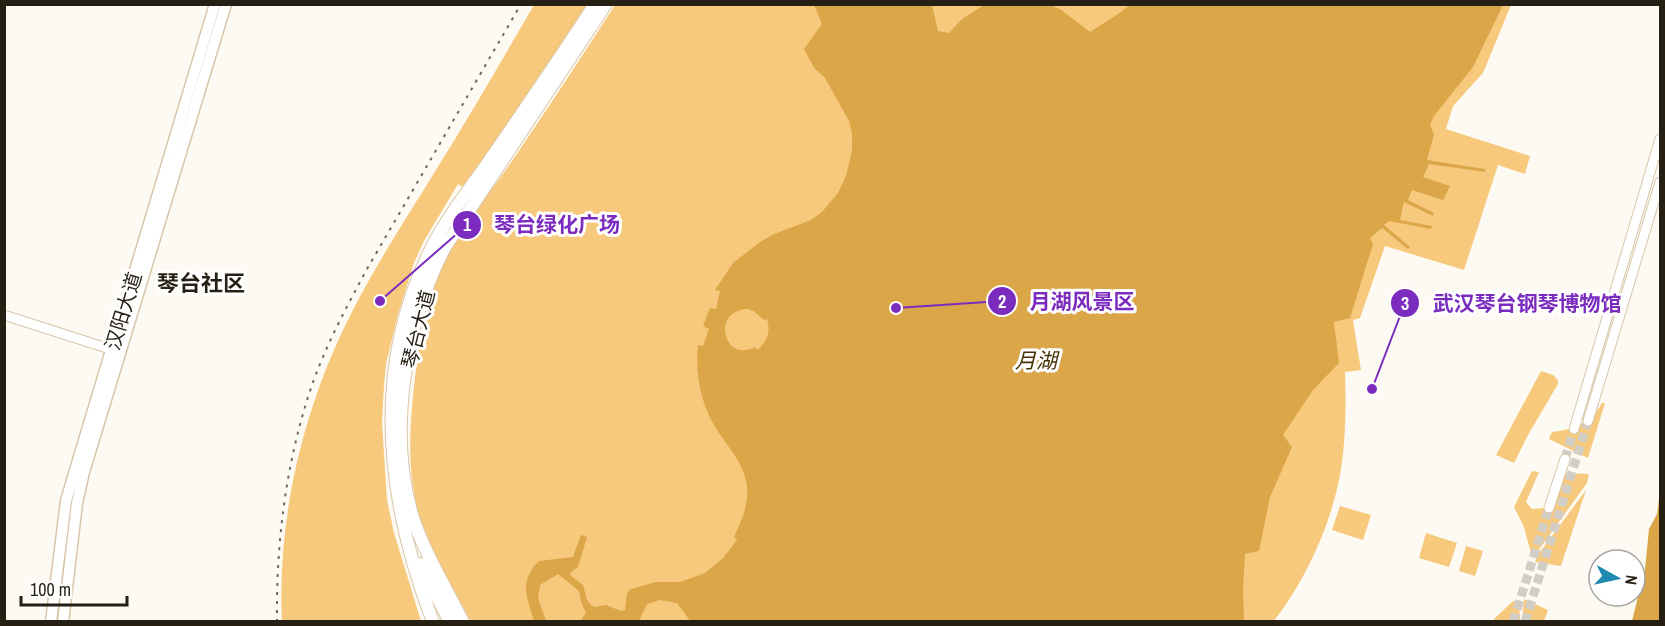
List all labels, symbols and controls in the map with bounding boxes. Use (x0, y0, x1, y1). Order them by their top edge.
callout: 琴台绿化广场 (452, 205, 632, 244)
text: 琴台绿化广场 (494, 210, 620, 239)
text: 1 (463, 212, 472, 237)
district label: 琴台社区 (157, 268, 245, 298)
street label: 汉阳大道 (98, 269, 148, 353)
callout: 月湖风景区 (987, 282, 1146, 321)
callout: 武汉琴台钢琴博物馆 (1390, 284, 1633, 323)
street label: 琴台大道 (395, 287, 441, 371)
text: 月湖风景区 (1030, 287, 1135, 316)
text: 2 (998, 289, 1006, 314)
text: 武汉琴台钢琴博物馆 (1433, 289, 1622, 318)
text: 3 (1401, 291, 1409, 316)
water label: 月湖 (1015, 346, 1060, 375)
north arrow (1587, 548, 1647, 608)
scale bar (21, 569, 128, 607)
text: N (1620, 574, 1643, 586)
text: 100 m (30, 577, 71, 602)

